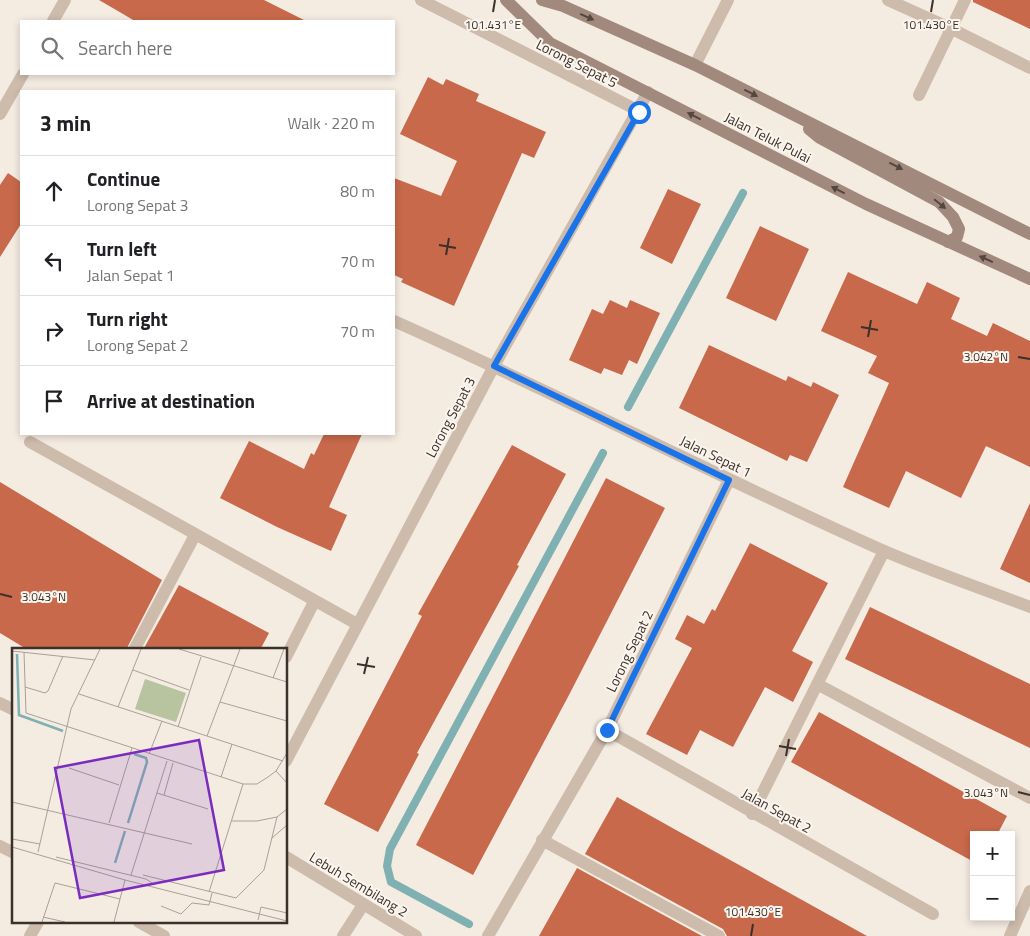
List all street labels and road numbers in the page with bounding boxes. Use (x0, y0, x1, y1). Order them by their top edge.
street label: Lorong Sepat 5 (533, 33, 621, 93)
street label: Jalan Teluk Pulai (721, 106, 815, 168)
street label: Lorong Sepat 3 (420, 373, 480, 461)
street label: Jalan Sepat 1 (677, 430, 755, 482)
street label: Lorong Sepat 2 (600, 606, 658, 696)
street label: Jalan Sepat 2 (738, 782, 816, 838)
street label: Lebuh Sembilang 2 (306, 846, 412, 922)

